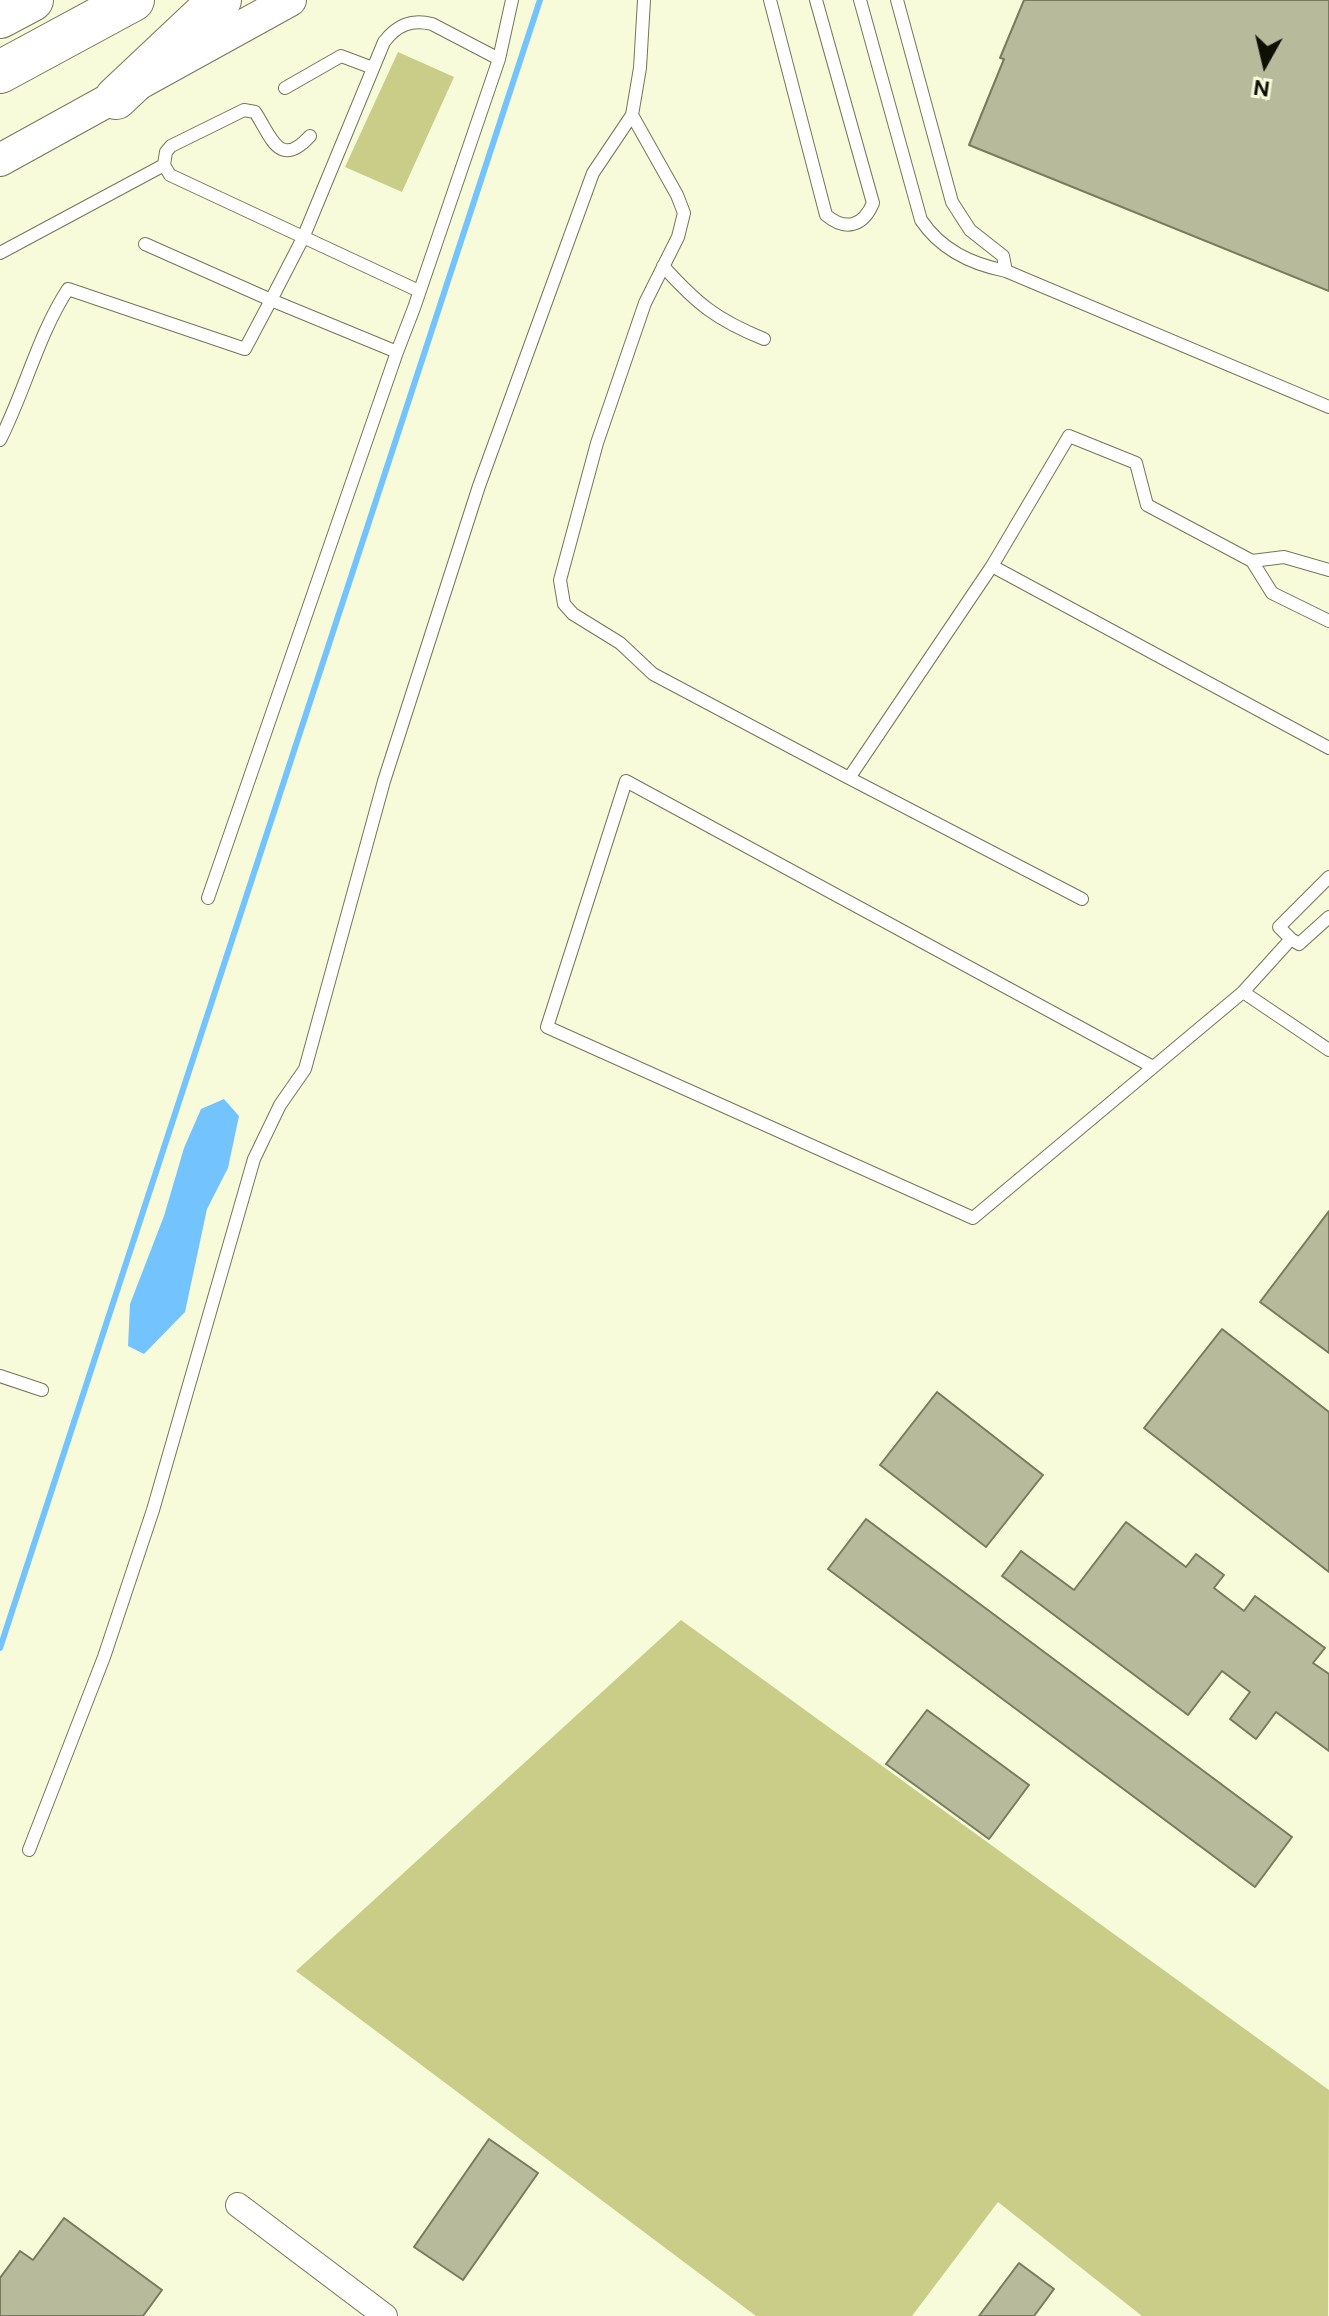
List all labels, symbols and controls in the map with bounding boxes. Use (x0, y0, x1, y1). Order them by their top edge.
north arrow (1225, 24, 1305, 104)
text: N (1252, 73, 1272, 104)

